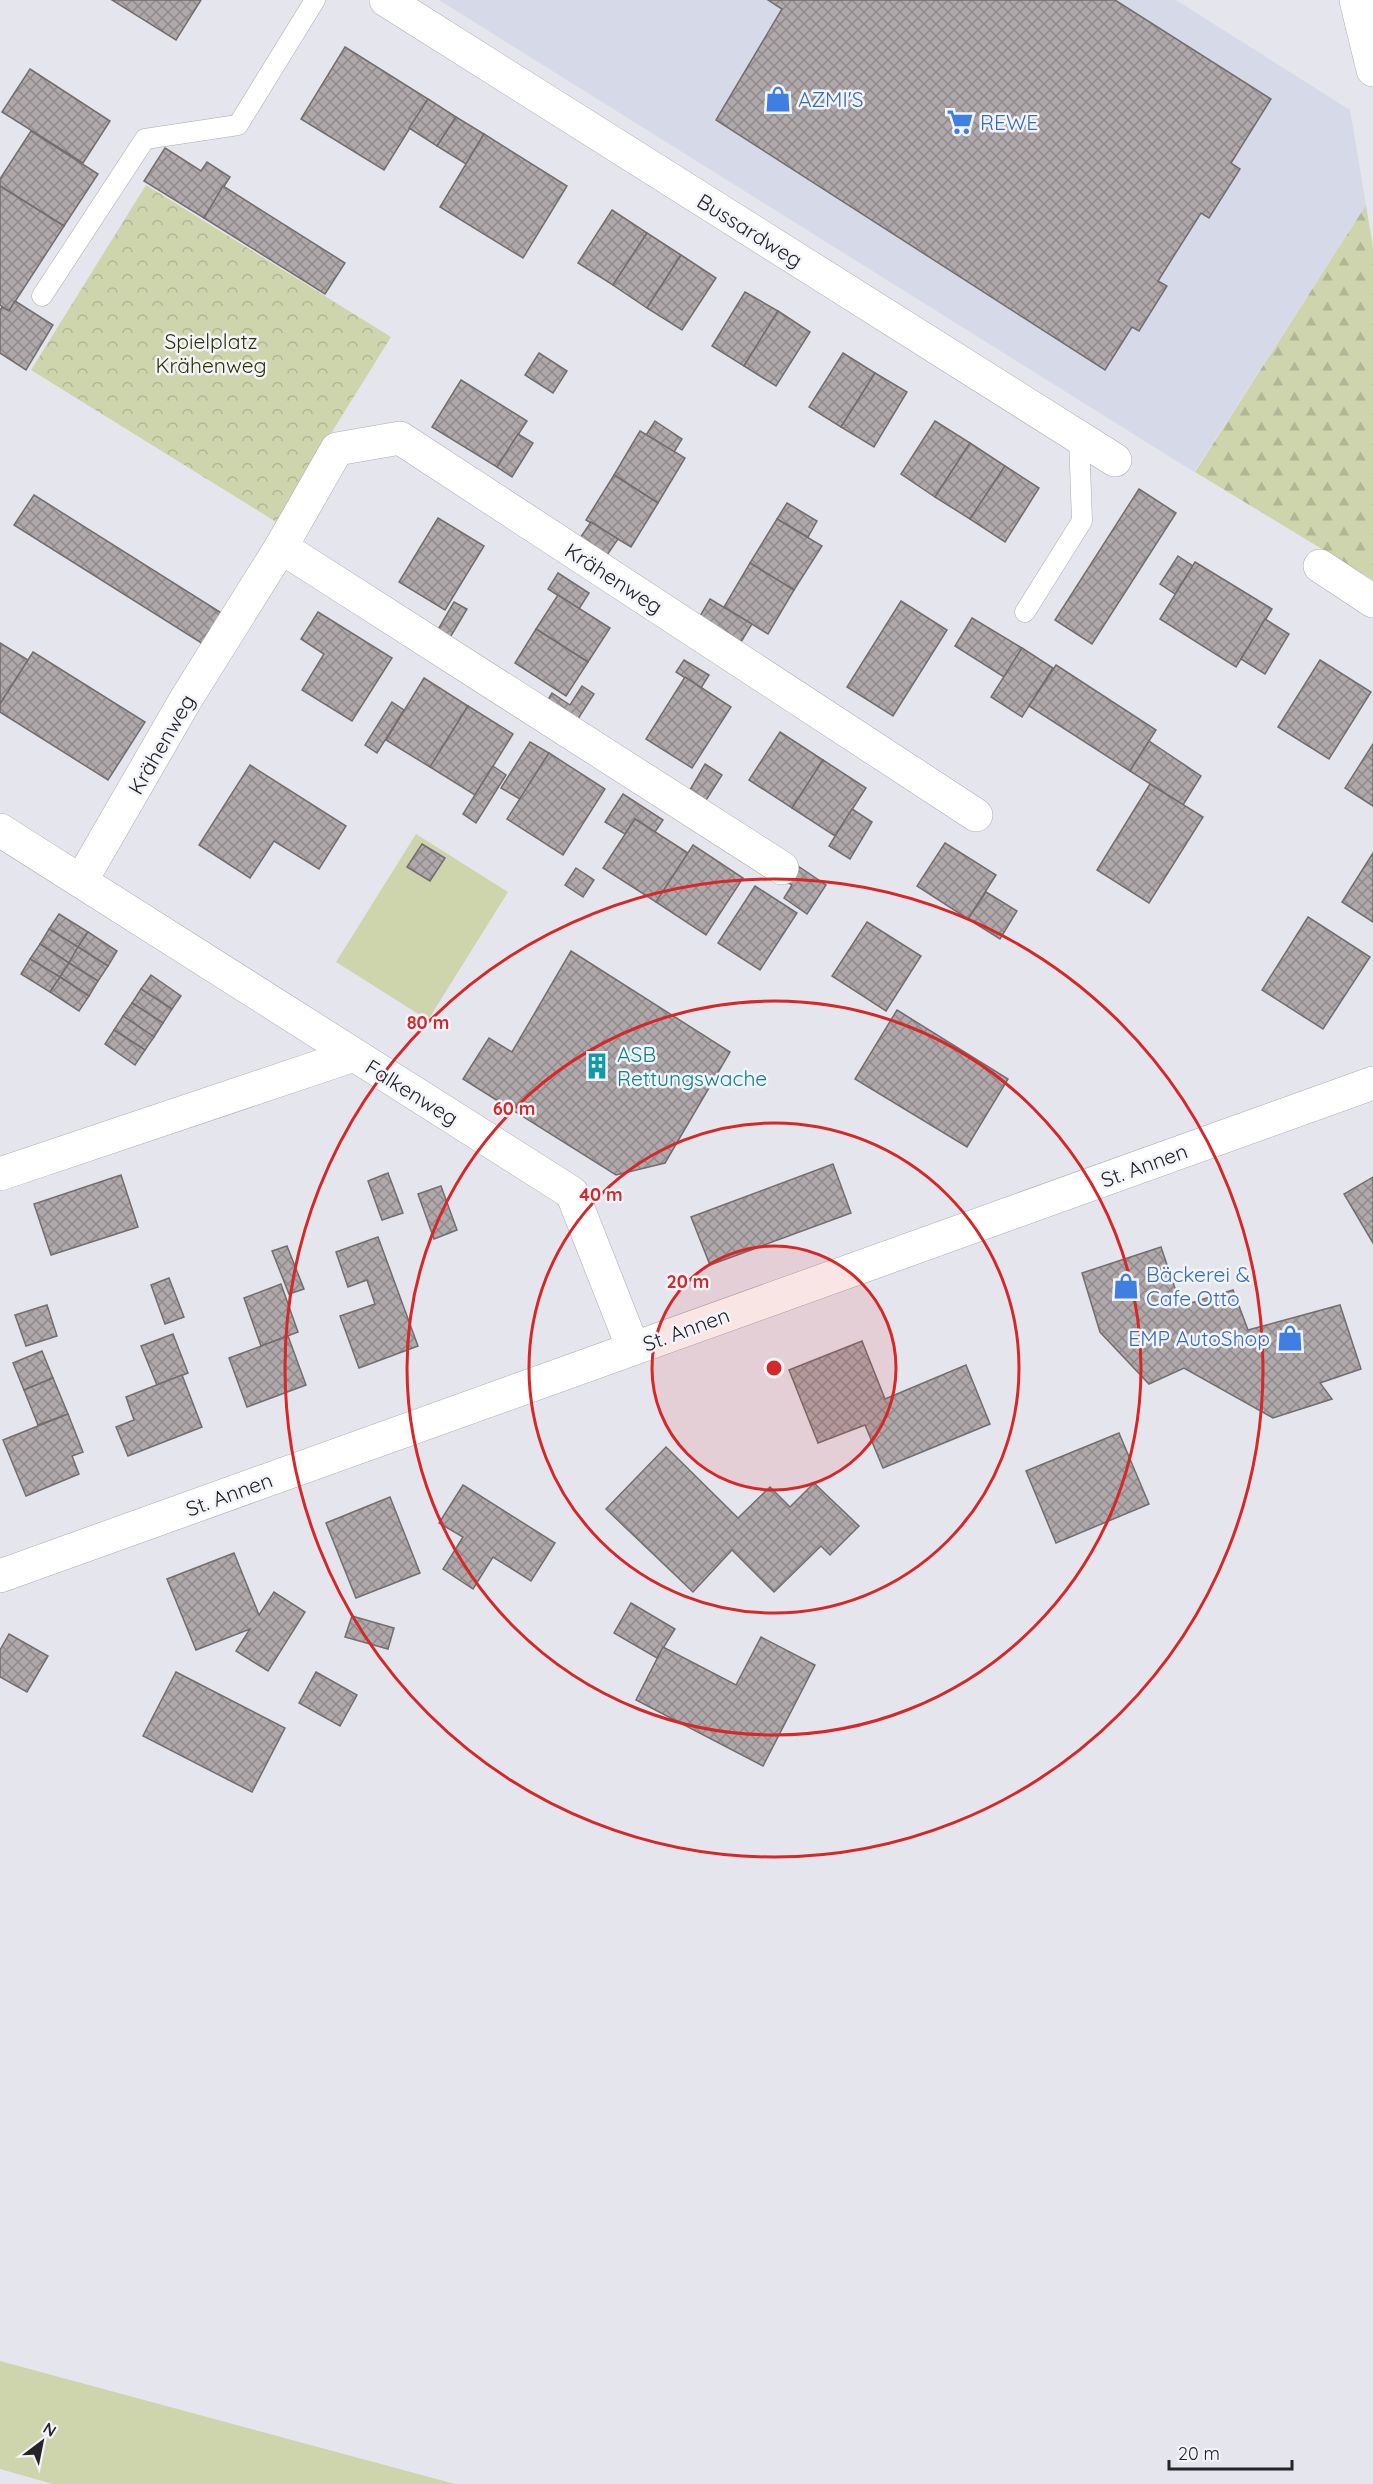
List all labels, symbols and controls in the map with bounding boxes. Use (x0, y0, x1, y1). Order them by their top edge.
shop icon: AZMI'S (763, 84, 793, 114)
place label: AZMI'S (798, 86, 864, 112)
supermarket icon: REWE (945, 107, 975, 137)
place label: REWE (980, 109, 1038, 135)
street label: Bussardweg (693, 187, 807, 273)
park label: Spielplatz Krähenweg (155, 328, 267, 378)
street label: Krähenweg (560, 537, 668, 619)
street label: Krähenweg (122, 689, 200, 799)
text: 80 m (407, 1011, 449, 1034)
place label: ASB Rettungswache (617, 1041, 767, 1091)
building icon: ASB Rettungswache (582, 1051, 612, 1081)
street label: Falkenweg (361, 1053, 463, 1131)
text: 60 m (493, 1097, 535, 1120)
street label: St. Annen (1097, 1137, 1191, 1193)
text: 40 m (579, 1183, 623, 1206)
place label: Bäckerei & Cafe Otto (1146, 1261, 1250, 1311)
text: 20 m (667, 1270, 709, 1293)
shop icon: Bäckerei & Cafe Otto (1111, 1271, 1141, 1301)
street label: St. Annen (639, 1301, 733, 1357)
shop icon: EMP AutoShop (1275, 1323, 1305, 1353)
place label: EMP AutoShop (1128, 1325, 1270, 1351)
centre of rings (764, 1358, 784, 1378)
street label: St. Annen (182, 1466, 276, 1522)
north arrow (12, 2412, 72, 2472)
text: N (40, 2418, 60, 2441)
scale bar (1169, 2433, 1292, 2471)
text: 20 m (1178, 2442, 1220, 2465)

